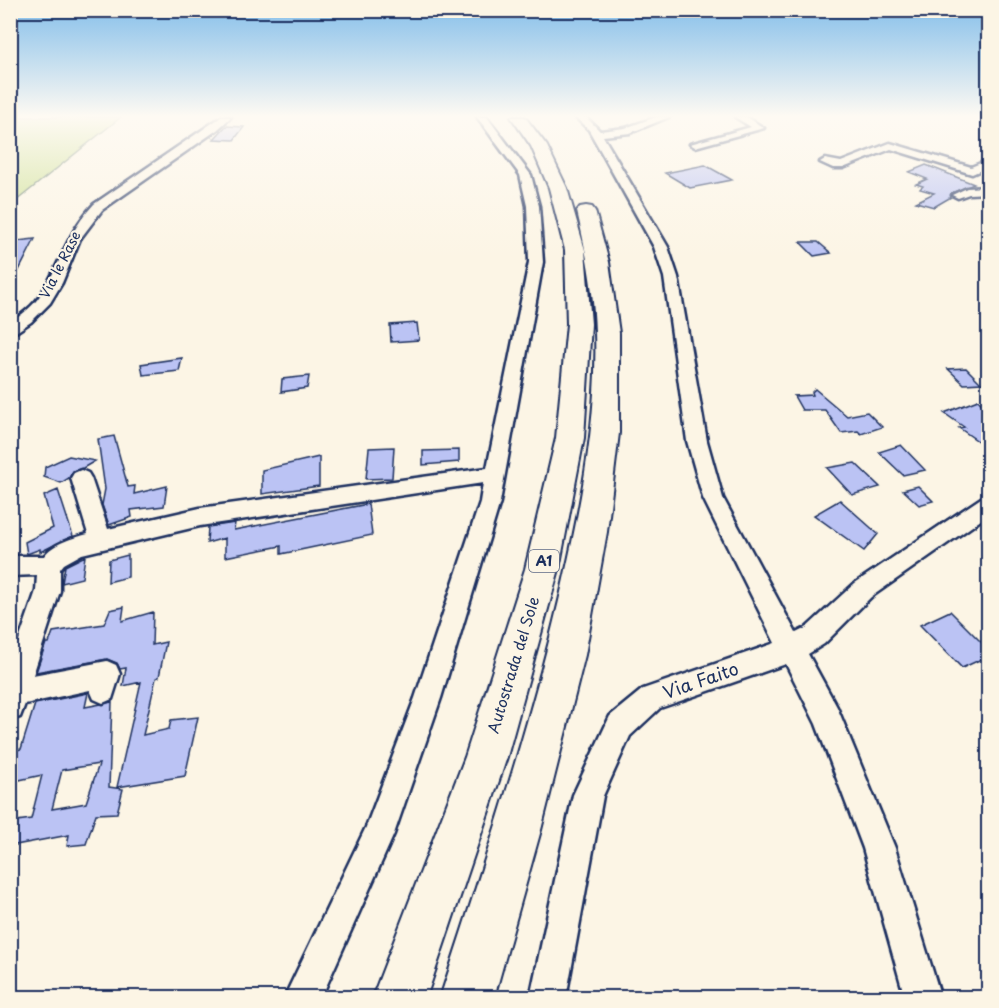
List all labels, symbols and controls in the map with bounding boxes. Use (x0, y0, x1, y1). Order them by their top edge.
street label: Via le Rase (33, 227, 86, 302)
road number: A1 (529, 550, 559, 572)
street label: Autostrada del Sole (481, 593, 544, 736)
street label: Via Faito (659, 654, 742, 705)

